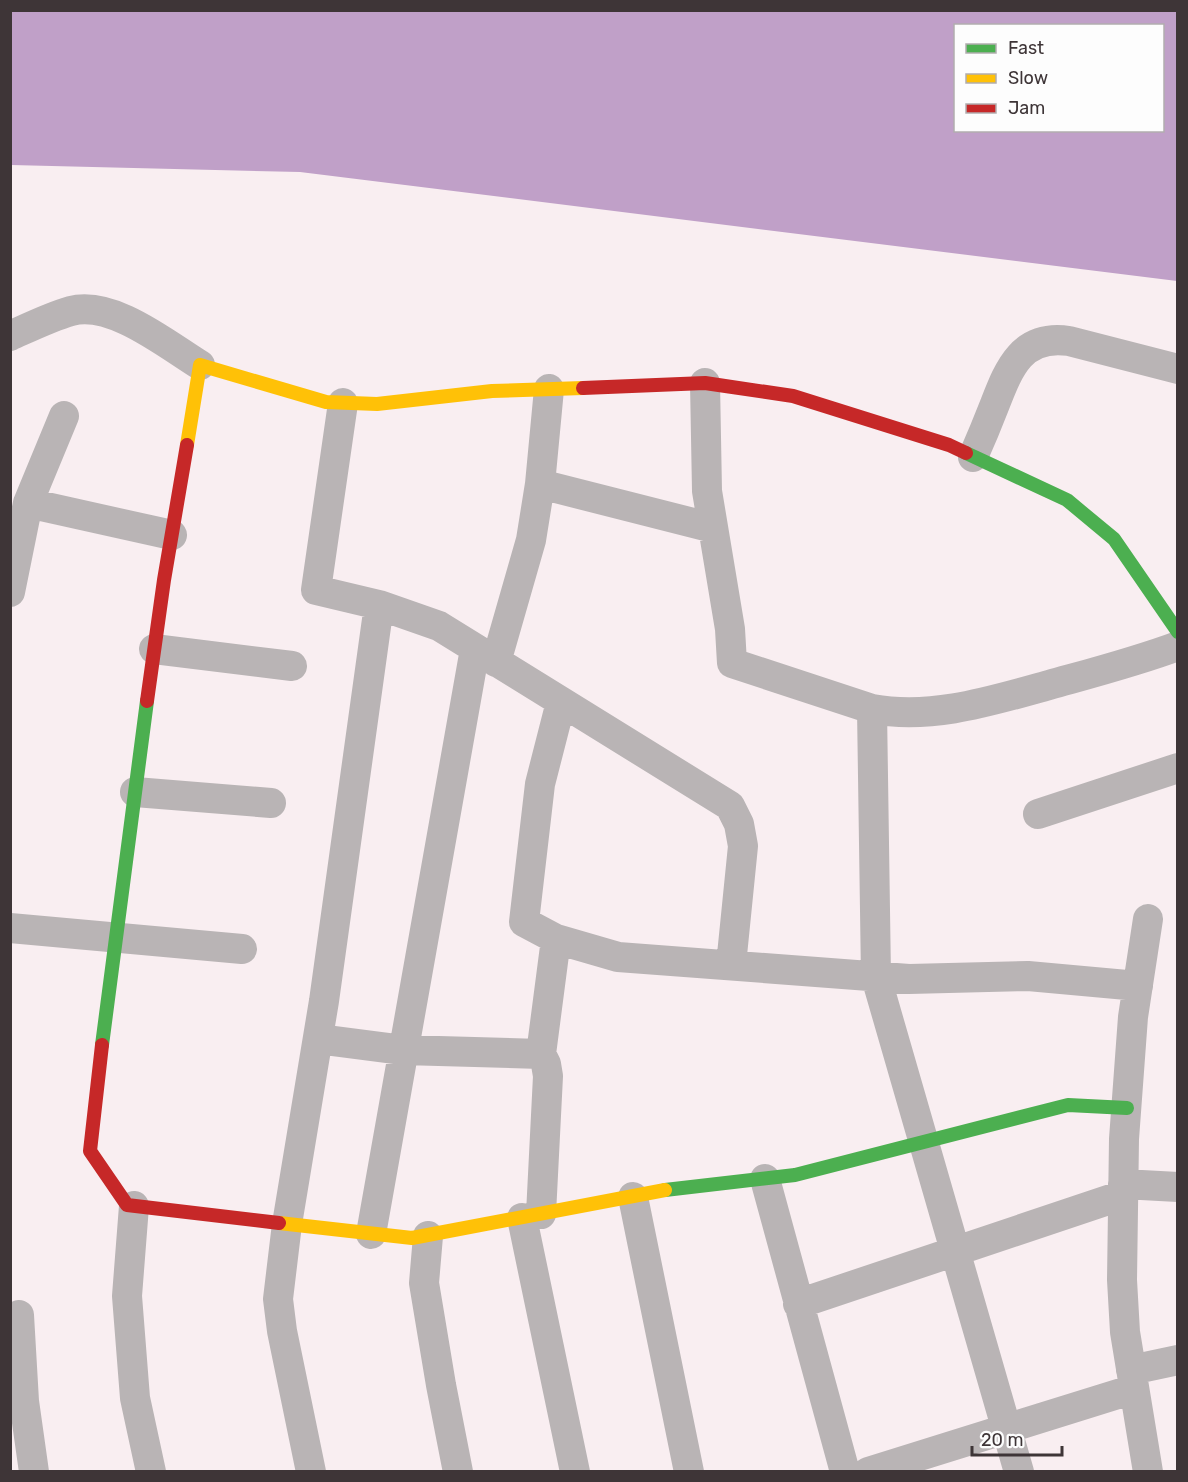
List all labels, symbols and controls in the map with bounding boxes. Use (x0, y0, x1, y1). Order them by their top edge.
legend (954, 24, 1164, 132)
text: Fast (1008, 37, 1044, 59)
text: Slow (1008, 67, 1048, 89)
text: Jam (1008, 97, 1045, 119)
scale bar (972, 1419, 1062, 1457)
text: 20 m (981, 1429, 1023, 1451)

